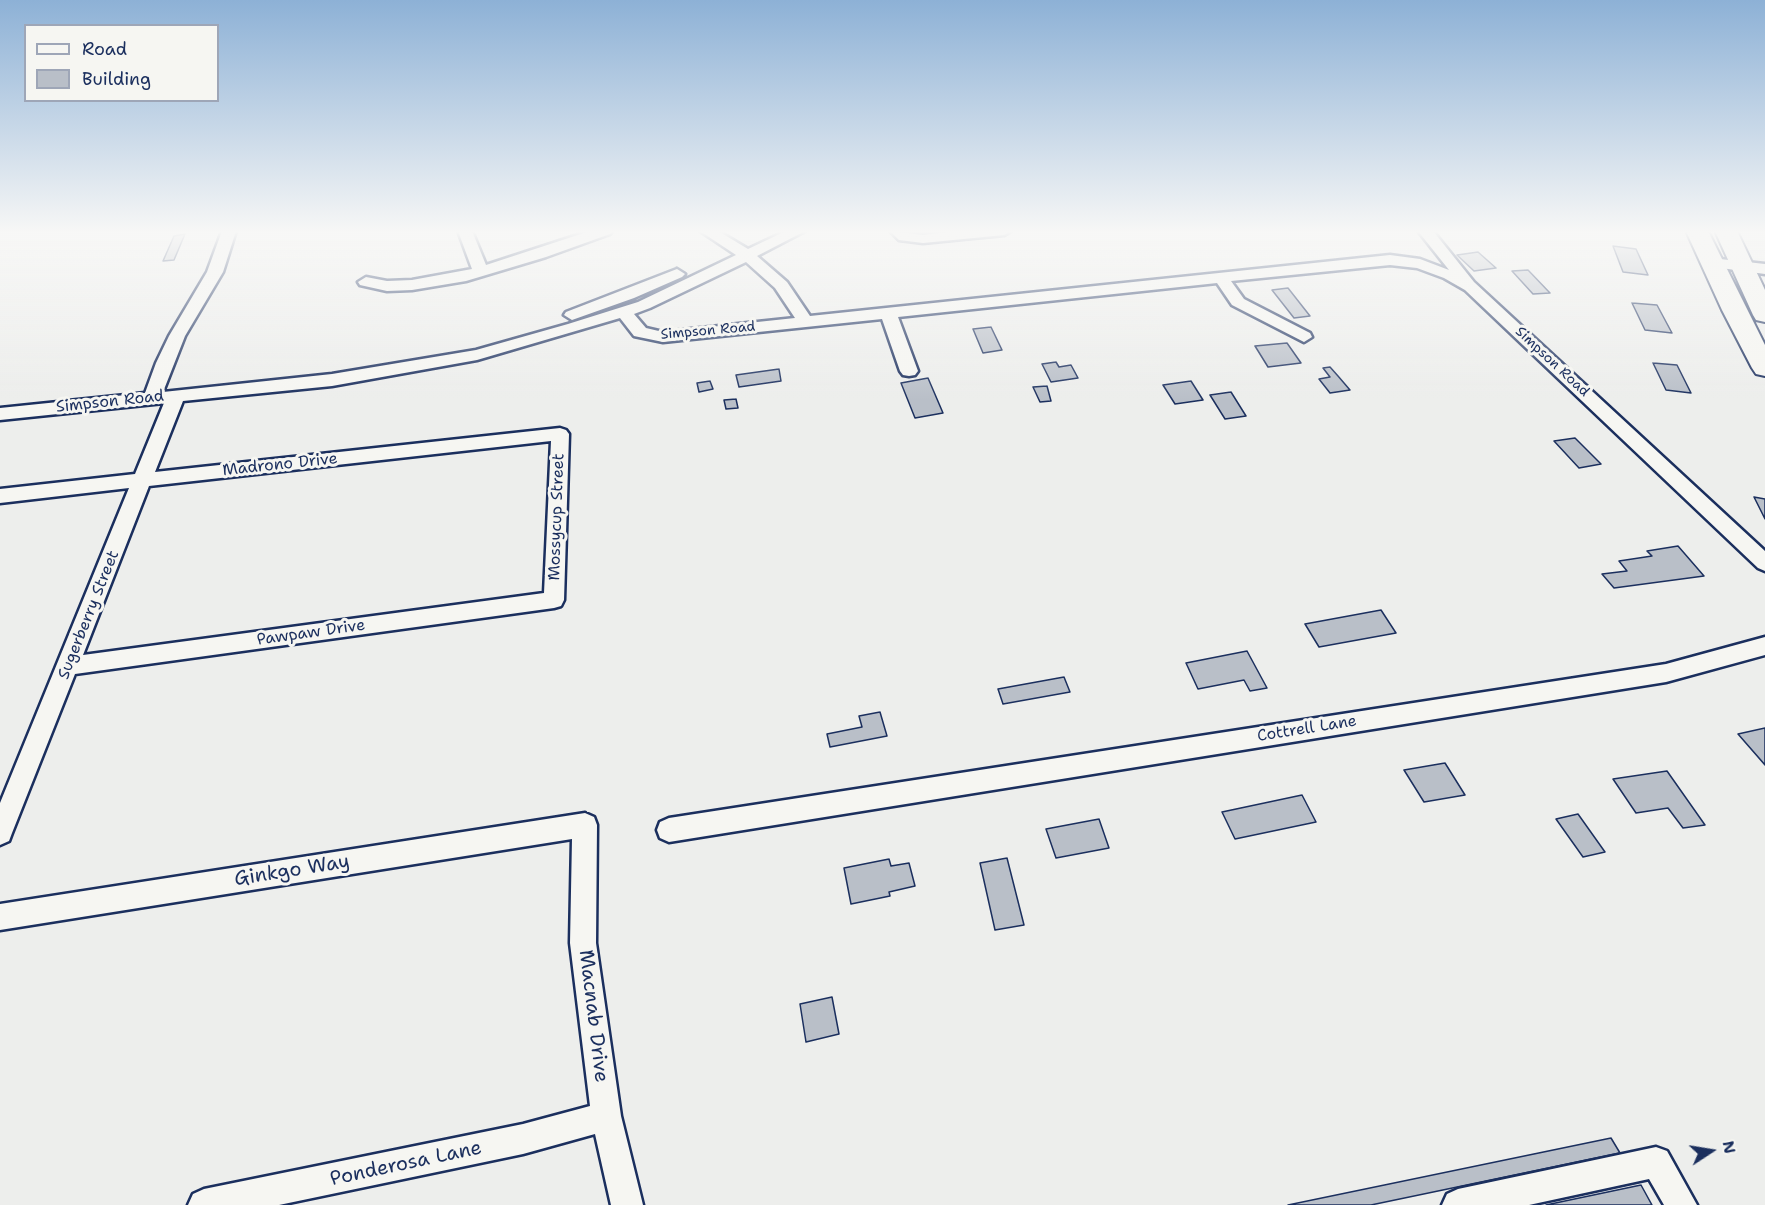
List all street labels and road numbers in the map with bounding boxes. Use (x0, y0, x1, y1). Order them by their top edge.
street label: Simpson Road (660, 318, 756, 344)
street label: Simpson Road (1512, 323, 1592, 401)
street label: Simpson Road (55, 387, 165, 417)
street label: Madrono Drive (222, 449, 338, 481)
street label: Mossycup Street (545, 453, 569, 581)
street label: Sugerberry Street (54, 548, 124, 682)
street label: Pawpaw Drive (256, 616, 366, 650)
street label: Cottrell Lane (1256, 712, 1358, 746)
street label: Ginkgo Way (233, 850, 351, 892)
street label: Macnab Drive (573, 948, 613, 1084)
street label: Ponderosa Lane (328, 1136, 484, 1192)

